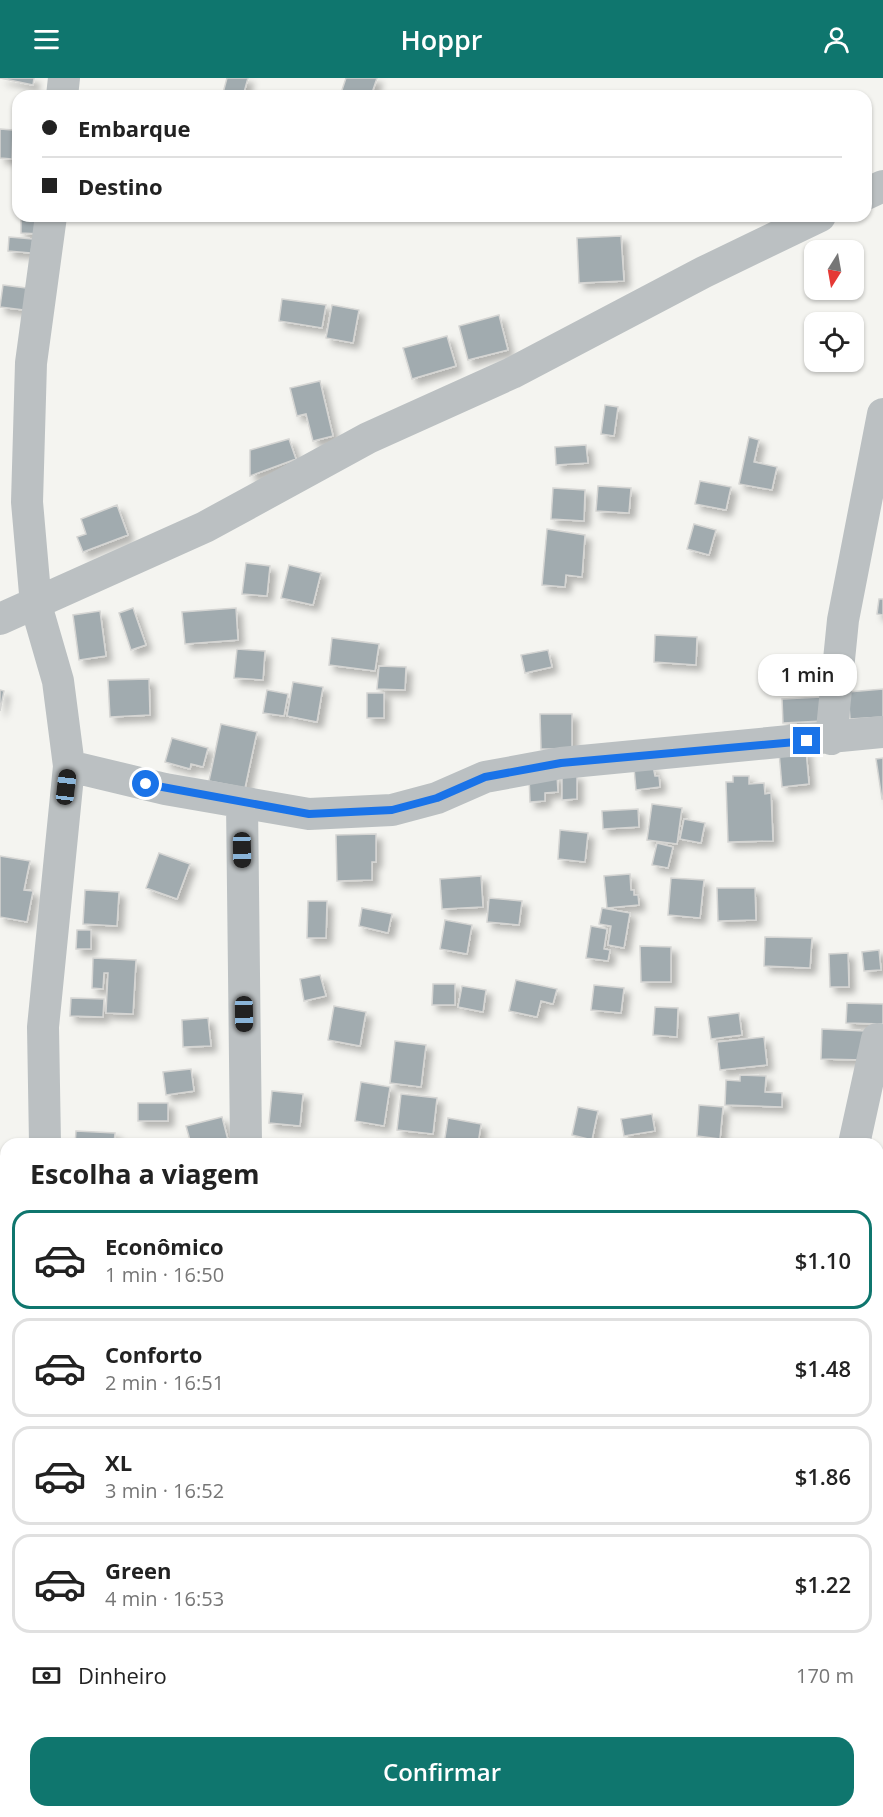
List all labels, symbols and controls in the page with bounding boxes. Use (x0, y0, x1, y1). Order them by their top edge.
text: Hoppr (400, 21, 483, 58)
icon: menu (30, 23, 63, 56)
icon: person (820, 23, 853, 56)
text: Embarque (78, 113, 191, 143)
text: Destino (78, 171, 163, 201)
north arrow (804, 240, 864, 300)
map controls (804, 240, 864, 372)
button: locate (804, 312, 864, 372)
callout: 1 min (758, 654, 856, 696)
text: 1 min (781, 661, 835, 688)
route end (793, 727, 820, 754)
car (55, 768, 77, 806)
route start (132, 770, 159, 797)
car (233, 832, 251, 868)
car (235, 996, 253, 1032)
text: Escolha a viagem (30, 1155, 259, 1192)
text: Econômico (105, 1231, 224, 1261)
icon: car (33, 1233, 87, 1287)
text: $1.10 (795, 1245, 851, 1275)
text: 1 min · 16:50 (105, 1261, 224, 1288)
text: Conforto (105, 1339, 202, 1369)
icon: car (33, 1341, 87, 1395)
text: $1.48 (795, 1353, 851, 1383)
text: 2 min · 16:51 (105, 1369, 224, 1396)
text: XL (105, 1447, 132, 1477)
icon: car (33, 1449, 87, 1503)
text: $1.86 (795, 1461, 851, 1491)
text: 3 min · 16:52 (105, 1477, 224, 1504)
text: Green (105, 1555, 171, 1585)
icon: car (33, 1557, 87, 1611)
text: $1.22 (795, 1569, 851, 1599)
text: 4 min · 16:53 (105, 1585, 224, 1612)
icon: cash (30, 1659, 63, 1692)
text: Dinheiro (78, 1660, 167, 1690)
text: 170 m (796, 1662, 854, 1689)
button: Confirmar (30, 1737, 854, 1806)

